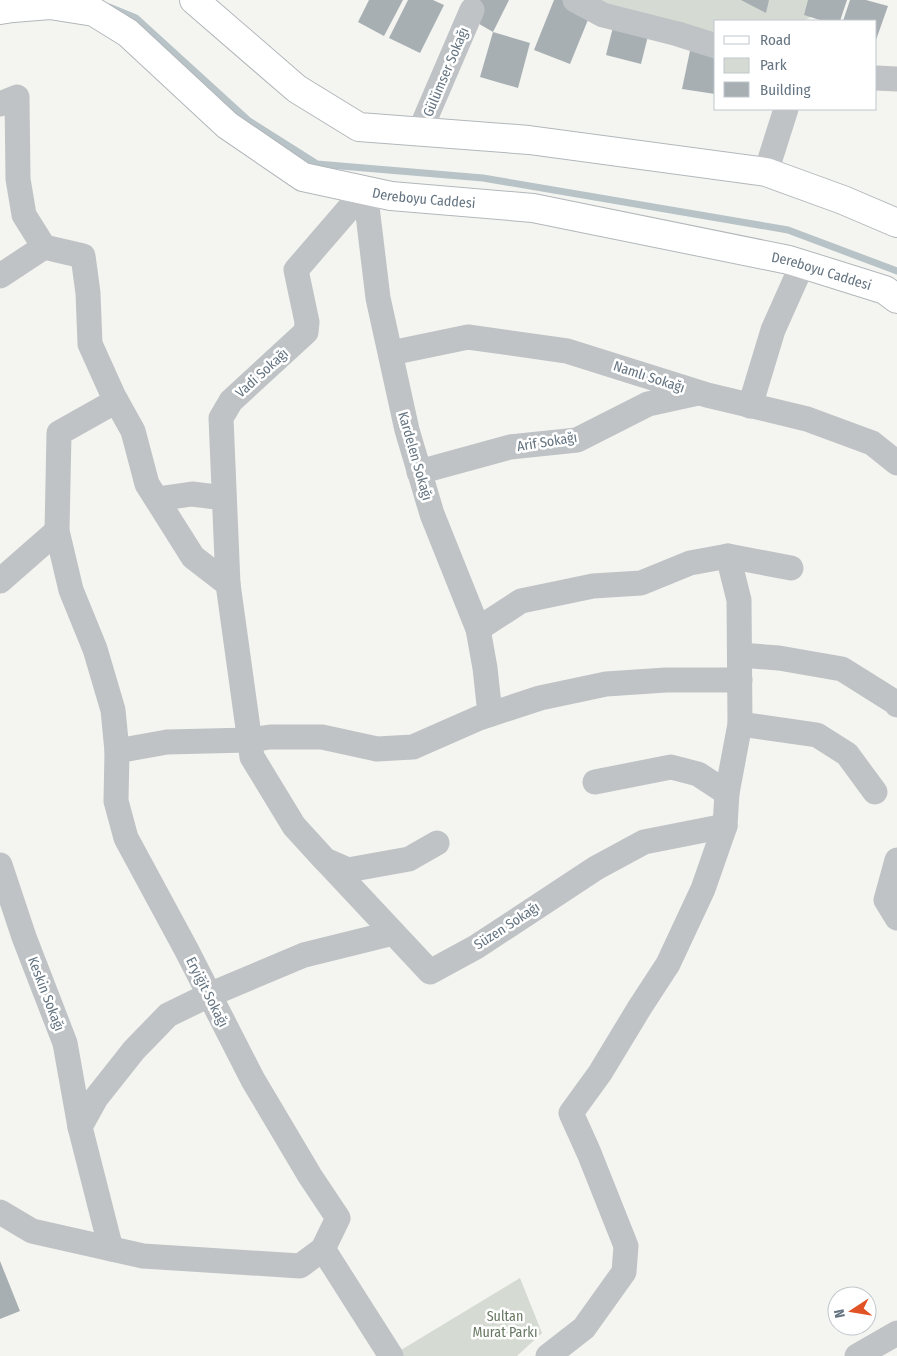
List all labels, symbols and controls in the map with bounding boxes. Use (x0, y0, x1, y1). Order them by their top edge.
legend (714, 20, 877, 110)
street label: Gülümser Sokağı (419, 25, 473, 119)
text: Road (760, 31, 791, 49)
text: Park (760, 56, 787, 74)
text: Building (760, 81, 811, 99)
street label: Dereboyu Caddesi (371, 184, 476, 212)
street label: Dereboyu Caddesi (770, 248, 874, 294)
street label: Vadi Sokağı (232, 345, 292, 401)
street label: Namlı Sokağı (611, 357, 687, 397)
street label: Kardelen Sokağı (394, 410, 436, 502)
street label: Arif Sokağı (516, 429, 578, 455)
street label: Süzen Sokağı (471, 899, 543, 953)
street label: Keskin Sokağı (24, 954, 68, 1034)
street label: Eryiğit Sokağı (182, 954, 232, 1030)
north arrow (827, 1286, 877, 1336)
park label: Sultan Murat Parkı (473, 1308, 537, 1341)
text: N (831, 1308, 849, 1319)

